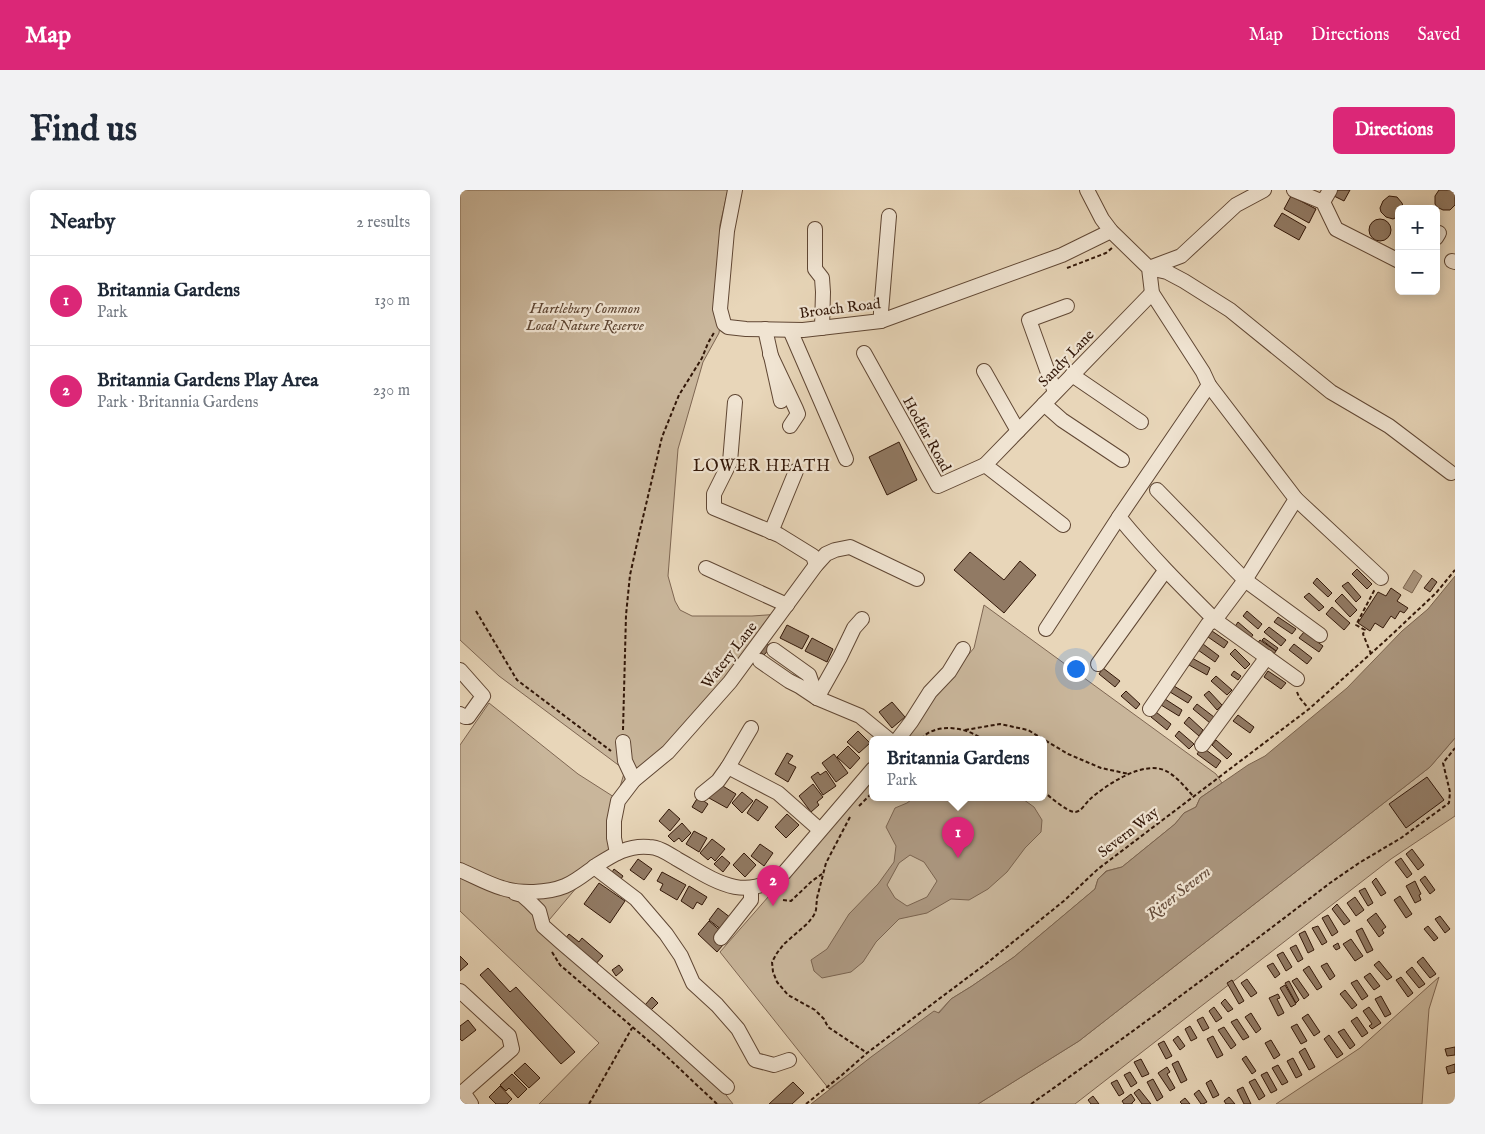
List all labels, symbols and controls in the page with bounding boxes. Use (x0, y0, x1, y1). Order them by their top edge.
text: Map (25, 20, 71, 51)
text: Map (1249, 24, 1283, 47)
text: Directions (1311, 24, 1389, 47)
text: Saved (1417, 24, 1460, 47)
button: Directions (1333, 107, 1455, 154)
text: Find us (30, 108, 137, 153)
map controls (1395, 205, 1440, 295)
button: + (1395, 205, 1440, 250)
text: Nearby (50, 209, 115, 236)
text: 2 results (356, 213, 410, 233)
button: − (1395, 250, 1440, 295)
text: Britannia Gardens (97, 279, 240, 303)
text: 1 (63, 291, 69, 311)
text: 130 m (374, 291, 410, 311)
street label: Broach Road (798, 294, 883, 323)
park label: Hartlebury Common Local Nature Reserve (525, 299, 644, 335)
text: Park (97, 303, 127, 323)
street label: Sandy Lane (1034, 325, 1099, 391)
text: Britannia Gardens Play Area (97, 369, 319, 393)
text: 2 (62, 381, 70, 401)
text: 230 m (373, 381, 410, 401)
text: Park · Britannia Gardens (97, 393, 258, 413)
street label: Hodfar Road (898, 393, 956, 476)
district label: LOWER HEATH (693, 457, 831, 477)
street label: Watery Lane (697, 618, 762, 693)
your location (1063, 656, 1089, 682)
popup (869, 736, 1047, 801)
text: Britannia Gardens (887, 747, 1029, 771)
text: Park (887, 771, 917, 791)
street label: Severn Way (1094, 802, 1163, 862)
pin: 1 (942, 817, 974, 858)
water label: River Severn (1143, 862, 1215, 925)
pin: 2 (757, 865, 789, 906)

